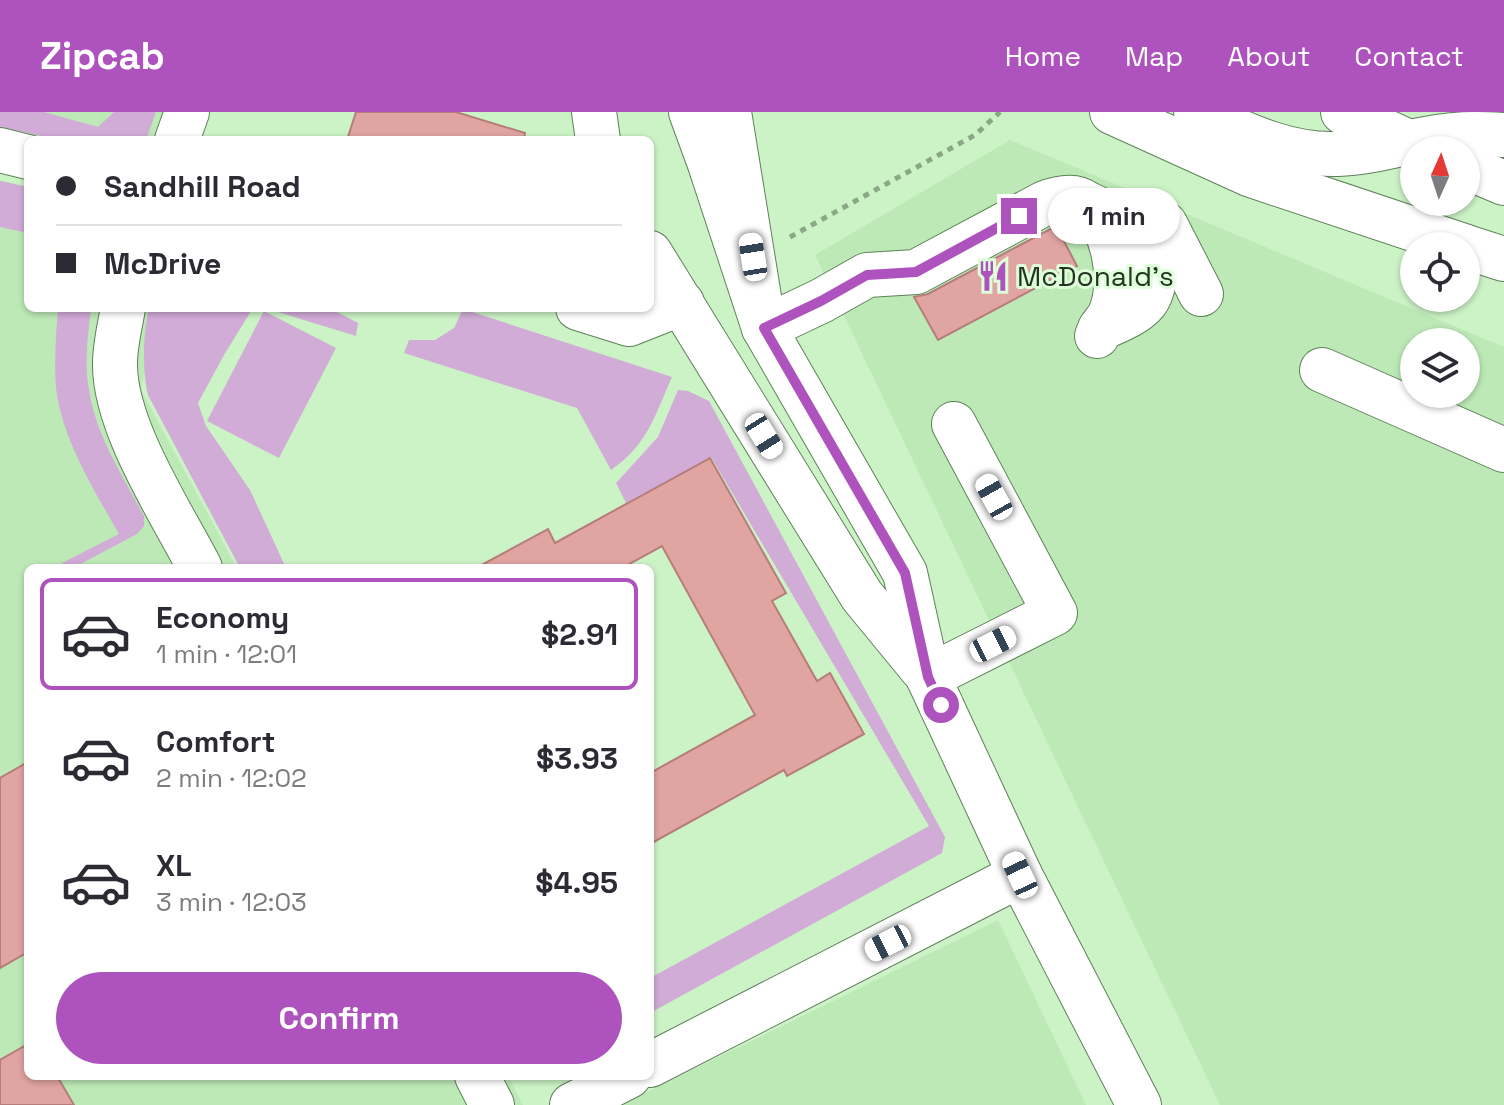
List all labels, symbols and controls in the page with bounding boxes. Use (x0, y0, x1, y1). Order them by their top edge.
text: Zipcab (40, 32, 165, 80)
text: Home (1005, 38, 1081, 74)
text: Map (1125, 38, 1183, 74)
text: About (1227, 38, 1310, 74)
text: Contact (1354, 38, 1464, 74)
north arrow (1400, 136, 1480, 216)
map controls (1400, 136, 1480, 408)
text: Sandhill Road (104, 167, 301, 206)
callout: 1 min (1047, 188, 1179, 244)
route end (1001, 198, 1037, 234)
text: 1 min (1082, 199, 1146, 233)
car (737, 231, 769, 283)
button: locate (1400, 232, 1480, 312)
text: McDrive (104, 244, 221, 283)
place label: McDonald's (1017, 258, 1174, 294)
restaurant icon: McDonald's (976, 259, 1010, 293)
button: layers (1400, 328, 1480, 408)
car (741, 409, 787, 463)
car (972, 470, 1016, 524)
icon: car (60, 598, 132, 670)
text: Economy (156, 598, 289, 637)
text: $2.91 (541, 615, 618, 654)
car (966, 622, 1020, 666)
text: 1 min · 12:01 (156, 637, 297, 671)
route start (923, 687, 959, 723)
icon: car (60, 722, 132, 794)
text: Comfort (156, 722, 275, 761)
text: $3.93 (536, 739, 618, 778)
text: 2 min · 12:02 (156, 761, 307, 795)
icon: car (60, 846, 132, 918)
text: XL (156, 846, 192, 885)
car (999, 848, 1041, 902)
text: $4.95 (535, 863, 618, 902)
text: 3 min · 12:03 (156, 885, 307, 919)
car (861, 921, 915, 965)
button: Confirm (56, 972, 622, 1064)

